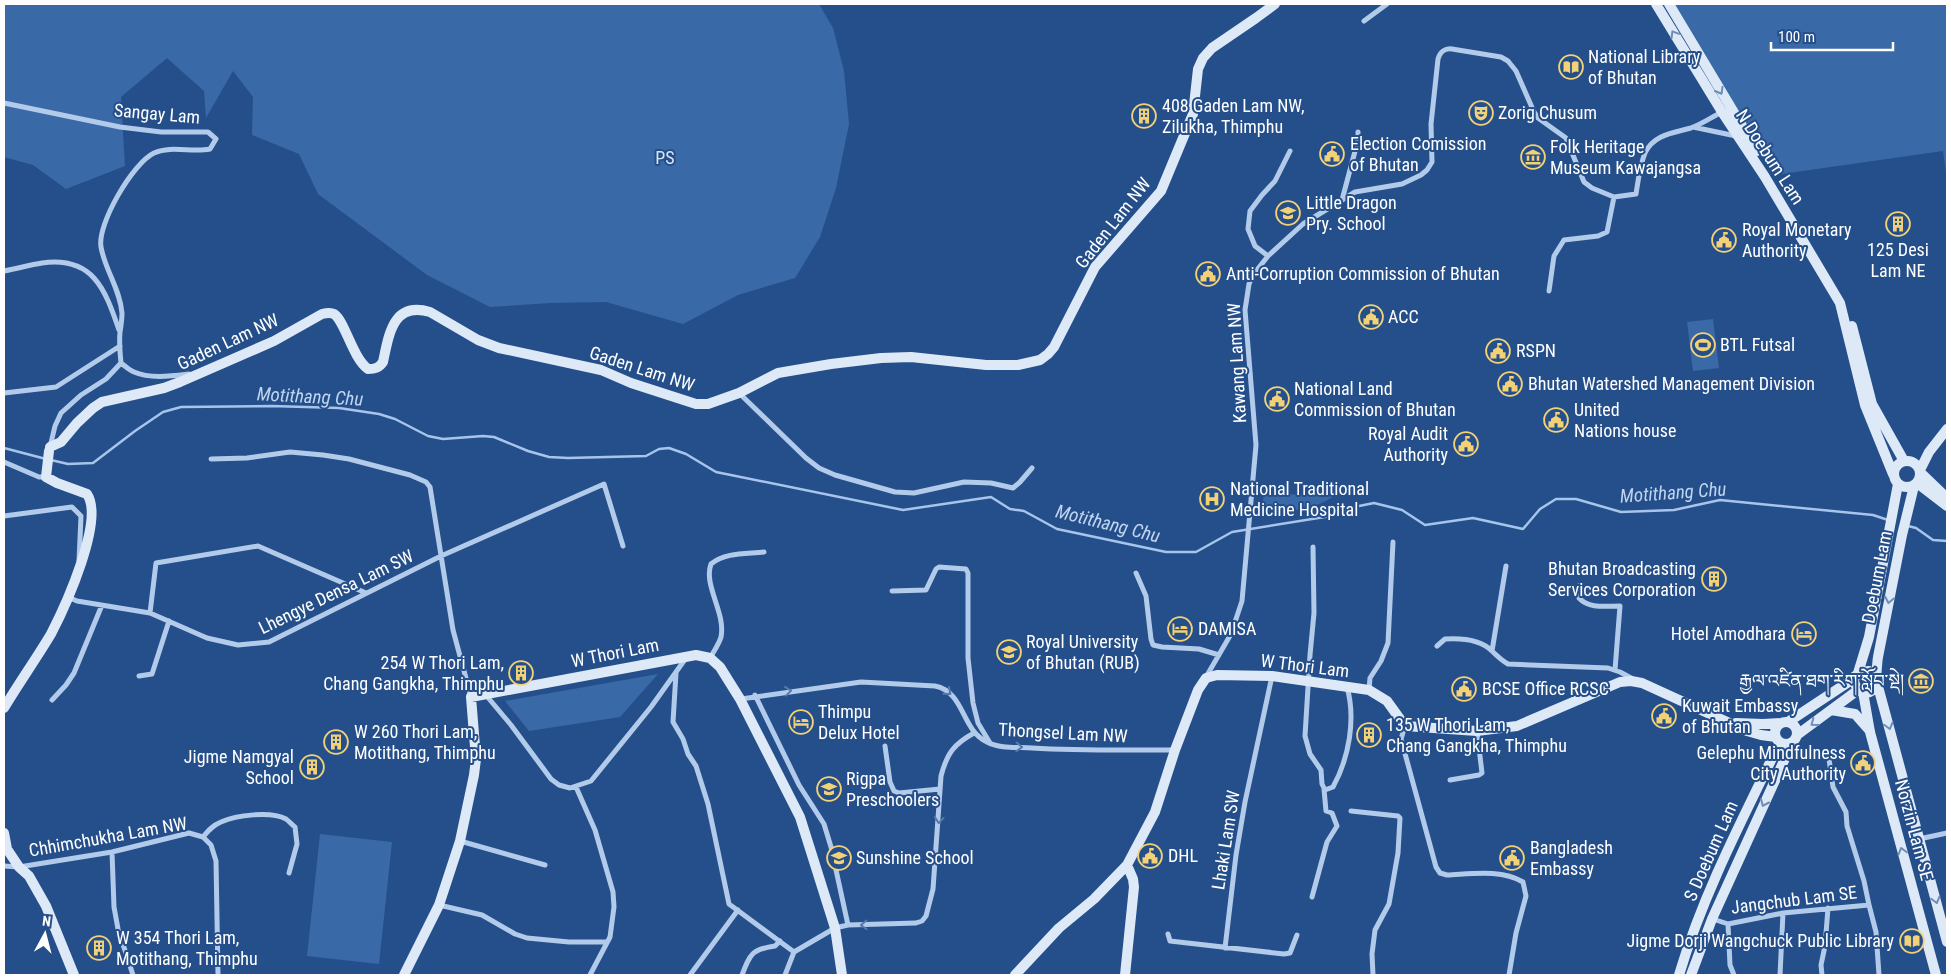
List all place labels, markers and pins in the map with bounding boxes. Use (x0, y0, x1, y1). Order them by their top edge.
place label: National Library of Bhutan (1588, 46, 1701, 88)
library icon: National Library of Bhutan (1558, 54, 1584, 80)
place label: 408 Gaden Lam NW, Zilukha, Thimphu (1162, 95, 1304, 137)
theatre icon: Zorig Chusum (1468, 100, 1494, 126)
place label: Zorig Chusum (1498, 102, 1597, 123)
building icon: 408 Gaden Lam NW, Zilukha, Thimphu (1131, 103, 1157, 129)
place label: Election Comission of Bhutan (1350, 133, 1486, 175)
place label: Folk Heritage Museum Kawajangsa (1550, 136, 1701, 178)
public building icon: Election Comission of Bhutan (1319, 141, 1345, 167)
museum icon: Folk Heritage Museum Kawajangsa (1520, 144, 1546, 170)
place label: Little Dragon Pry. School (1306, 192, 1397, 234)
school or university icon: Little Dragon Pry. School (1275, 200, 1301, 226)
building icon: 125 Desi Lam NE (1885, 211, 1911, 237)
place label: Royal Monetary Authority (1742, 219, 1852, 261)
public building icon: Royal Monetary Authority (1711, 227, 1737, 253)
place label: 125 Desi Lam NE (1867, 239, 1929, 281)
public building icon: Anti-Corruption Commission of Bhutan (1195, 261, 1221, 287)
place label: Anti-Corruption Commission of Bhutan (1226, 263, 1500, 284)
public building icon: ACC (1358, 304, 1384, 330)
place label: ACC (1388, 306, 1419, 327)
sports icon: BTL Futsal (1690, 332, 1716, 358)
place label: BTL Futsal (1720, 334, 1795, 355)
public building icon: RSPN (1485, 338, 1511, 364)
place label: RSPN (1516, 340, 1556, 361)
public building icon: Bhutan Watershed Management Division (1497, 371, 1523, 397)
place label: Bhutan Watershed Management Division (1528, 373, 1815, 394)
place label: National Land Commission of Bhutan (1294, 378, 1456, 420)
public building icon: National Land Commission of Bhutan (1264, 386, 1290, 412)
place label: United Nations house (1574, 399, 1676, 441)
public building icon: United Nations house (1543, 407, 1569, 433)
place label: Royal Audit Authority (1368, 423, 1448, 465)
public building icon: Royal Audit Authority (1453, 431, 1479, 457)
place label: National Traditional Medicine Hospital (1230, 478, 1369, 520)
hospital icon: National Traditional Medicine Hospital (1199, 486, 1225, 512)
place label: Bhutan Broadcasting Services Corporation (1548, 558, 1696, 600)
building icon: Bhutan Broadcasting Services Corporation (1701, 566, 1727, 592)
hotel icon: DAMISA (1167, 616, 1193, 642)
place label: DAMISA (1198, 618, 1257, 639)
hotel icon: Hotel Amodhara (1791, 621, 1817, 647)
place label: Hotel Amodhara (1671, 623, 1786, 644)
place label: Royal University of Bhutan (RUB) (1026, 631, 1140, 674)
school or university icon: Royal University of Bhutan (RUB) (996, 639, 1022, 665)
place label: 254 W Thori Lam, Chang Gangkha, Thimphu (323, 652, 504, 694)
building icon: 254 W Thori Lam, Chang Gangkha, Thimphu (508, 660, 534, 686)
place label: རྒྱལ་འཛིན་ཐག་རིག་སློབ་སྡེ། (1739, 667, 1904, 696)
museum icon: རྒྱལ་འཛིན་ཐག་རིག་སློབ་སྡེ། (1908, 668, 1934, 694)
public building icon: BCSE Office RCSC (1451, 676, 1477, 702)
place label: BCSE Office RCSC (1482, 678, 1609, 699)
place label: Kuwait Embassy of Bhutan (1682, 695, 1799, 737)
place label: Thimpu Delux Hotel (818, 701, 900, 743)
public building icon: Kuwait Embassy of Bhutan (1651, 703, 1677, 729)
hotel icon: Thimpu Delux Hotel (788, 709, 814, 735)
place label: 135 W Thori Lam, Chang Gangkha, Thimphu (1386, 714, 1567, 756)
place label: W 260 Thori Lam, Motithang, Thimphu (354, 721, 496, 763)
building icon: 135 W Thori Lam, Chang Gangkha, Thimphu (1356, 722, 1382, 748)
building icon: W 260 Thori Lam, Motithang, Thimphu (323, 729, 349, 755)
place label: Gelephu Mindfulness City Authority (1696, 742, 1847, 784)
place label: Jigme Namgyal School (184, 746, 294, 788)
public building icon: Gelephu Mindfulness City Authority (1850, 750, 1876, 776)
building icon: Jigme Namgyal School (299, 754, 325, 780)
place label: Rigpa Preschoolers (846, 768, 939, 810)
school or university icon: Rigpa Preschoolers (816, 776, 842, 802)
place label: Bangladesh Embassy (1530, 837, 1613, 879)
public building icon: DHL (1137, 843, 1163, 869)
school or university icon: Sunshine School (826, 845, 852, 871)
place label: DHL (1168, 845, 1198, 866)
public building icon: Bangladesh Embassy (1499, 845, 1525, 871)
place label: Sunshine School (856, 847, 974, 868)
place label: W 354 Thori Lam, Motithang, Thimphu (116, 927, 258, 969)
library icon: Jigme Dorji Wangchuck Public Library (1899, 928, 1925, 954)
place label: Jigme Dorji Wangchuck Public Library (1626, 930, 1894, 951)
building icon: W 354 Thori Lam, Motithang, Thimphu (86, 935, 112, 961)

